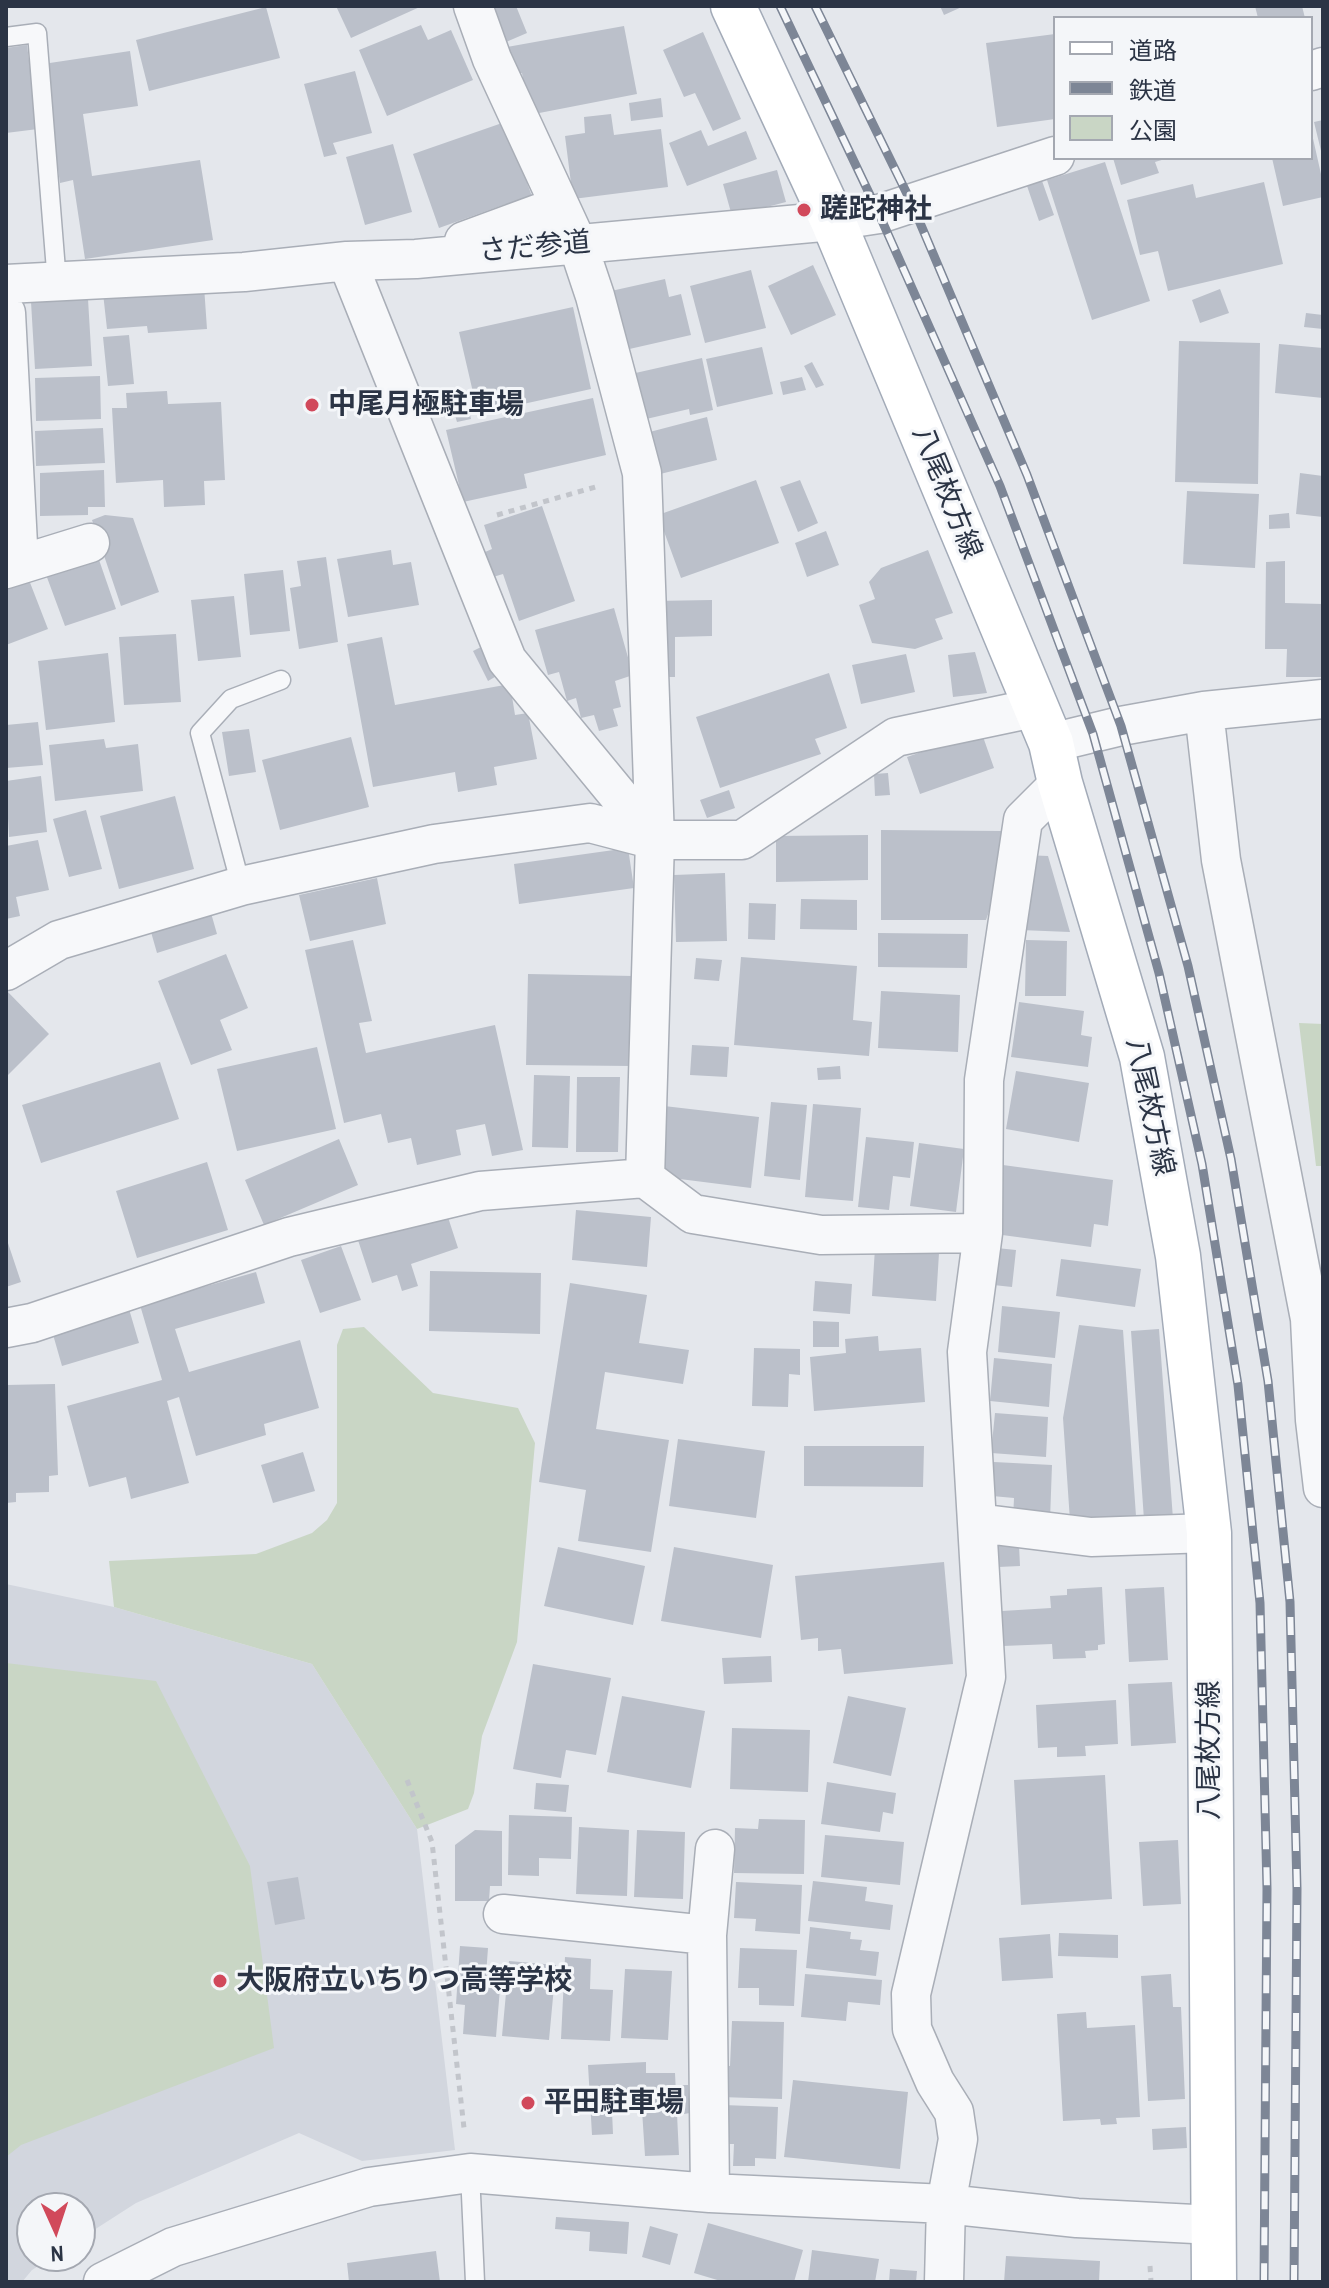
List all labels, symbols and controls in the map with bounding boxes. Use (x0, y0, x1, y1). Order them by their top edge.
legend (1053, 16, 1313, 160)
text: 道路 (1129, 34, 1177, 66)
text: 鉄道 (1129, 74, 1177, 106)
text: 公園 (1129, 114, 1177, 146)
place label: 蹉跎神社 (820, 193, 932, 227)
marker: 蹉跎神社 (795, 201, 813, 219)
street label: さだ参道 (478, 226, 592, 270)
place label: 中尾月極駐車場 (328, 388, 524, 422)
marker: 中尾月極駐車場 (303, 396, 321, 414)
street label: 八尾枚方線 (904, 422, 988, 564)
street label: 八尾枚方線 (1118, 1035, 1180, 1179)
street label: 八尾枚方線 (1193, 1680, 1227, 1820)
place label: 大阪府立いちりつ高等学校 (236, 1964, 572, 1998)
marker: 大阪府立いちりつ高等学校 (211, 1972, 229, 1990)
place label: 平田駐車場 (544, 2086, 684, 2120)
marker: 平田駐車場 (519, 2094, 537, 2112)
north arrow (16, 2192, 96, 2272)
text: N (50, 2239, 64, 2269)

